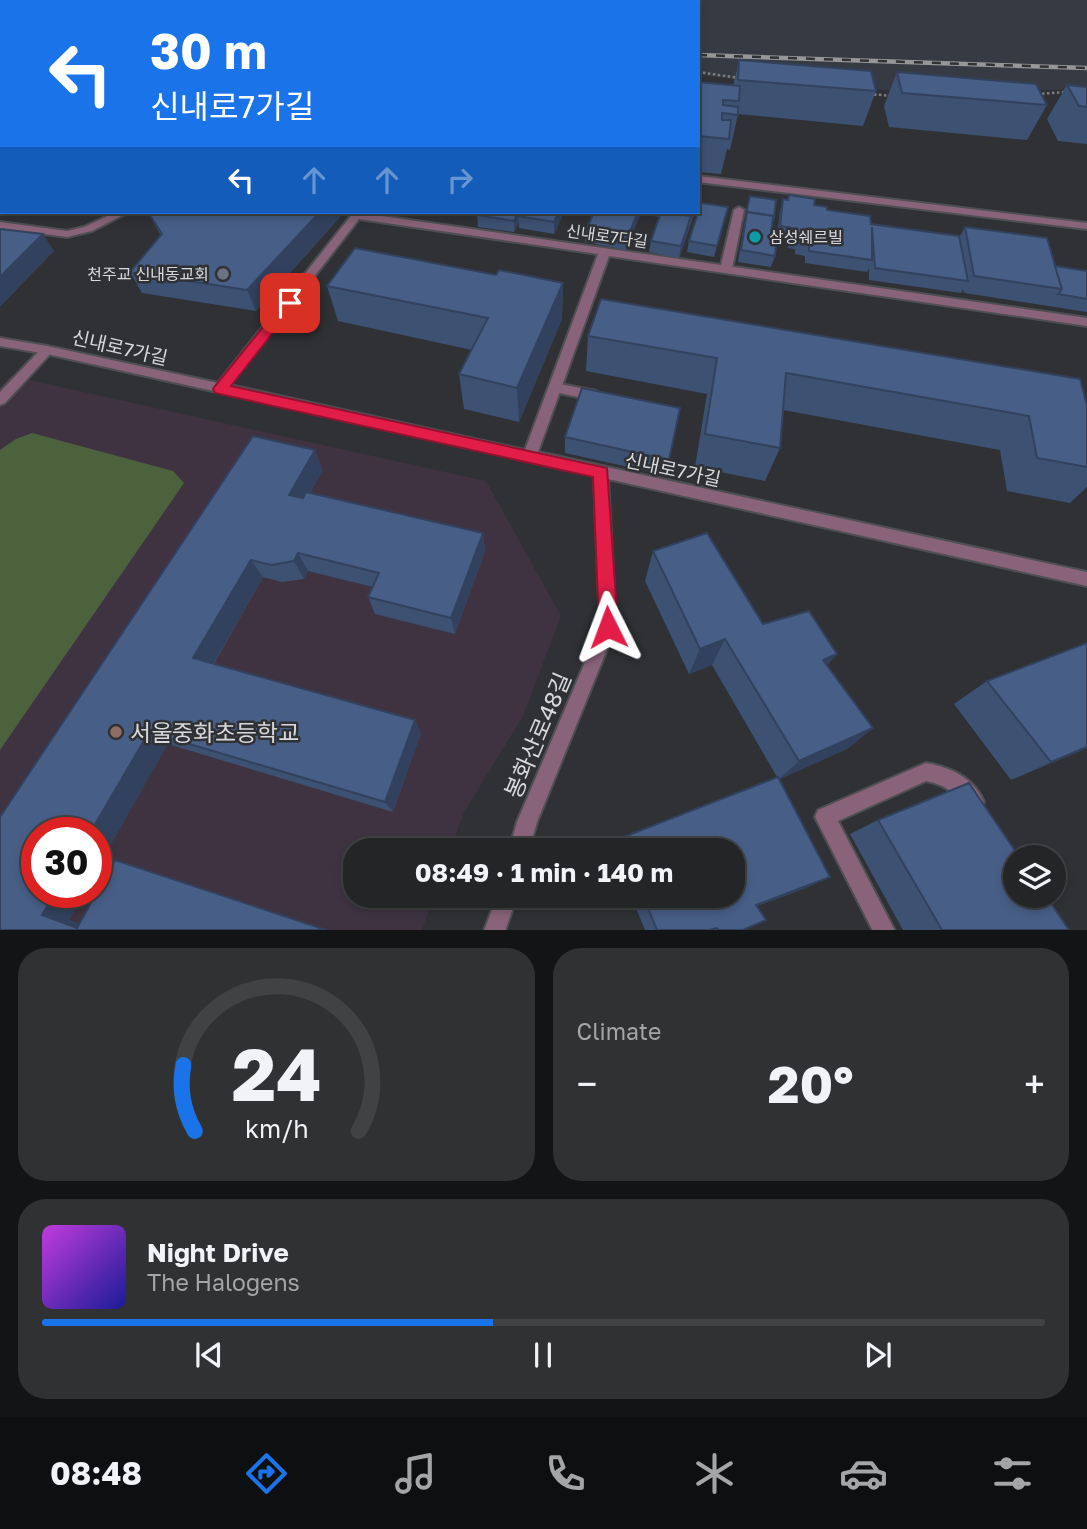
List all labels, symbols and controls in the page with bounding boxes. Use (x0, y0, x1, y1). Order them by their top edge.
text: 30 m (150, 21, 267, 80)
icon: left (35, 28, 126, 119)
text: 신내로7가길 (150, 87, 314, 125)
icon: left (222, 161, 260, 199)
icon: ahead (295, 161, 333, 199)
icon: ahead (368, 161, 406, 199)
icon: right (441, 161, 479, 199)
street label: 신내로7다길 (565, 220, 649, 252)
place label: 삼성쉐르빌 (769, 227, 843, 247)
marker: 삼성쉐르빌 (747, 229, 763, 245)
place label: 천주교 신내동교회 (87, 264, 209, 284)
marker: 천주교 신내동교회 (215, 266, 231, 282)
pin (260, 273, 320, 333)
icon: arrive (271, 284, 309, 322)
street label: 신내로7가길 (70, 325, 170, 369)
street label: 신내로7가길 (623, 448, 723, 490)
position arrow (571, 590, 645, 664)
street label: 봉화산로48길 (498, 668, 576, 802)
place label: 서울중화초등학교 (130, 718, 299, 746)
marker: 서울중화초등학교 (108, 724, 124, 740)
speed limit sign: 30 (21, 817, 112, 908)
map controls (1003, 845, 1066, 908)
button: layers (1003, 845, 1066, 908)
text: 08:49 · 1 min · 140 m (415, 857, 673, 888)
text: Climate (577, 1017, 661, 1045)
text: 24 (231, 1030, 321, 1117)
text: 20° (768, 1052, 854, 1114)
text: − (577, 1061, 597, 1106)
text: + (1024, 1061, 1045, 1106)
text: km/h (244, 1112, 308, 1143)
text: Night Drive (147, 1237, 289, 1268)
text: The Halogens (147, 1268, 300, 1296)
icon: previous (190, 1336, 228, 1374)
icon: pause (524, 1336, 562, 1374)
icon: next (859, 1336, 897, 1374)
icon: directions (242, 1449, 291, 1498)
icon: music (391, 1449, 440, 1498)
icon: phone (541, 1449, 590, 1498)
icon: climate (690, 1449, 739, 1498)
icon: car (839, 1449, 888, 1498)
icon: filters (988, 1449, 1037, 1498)
text: 08:48 (50, 1454, 142, 1492)

